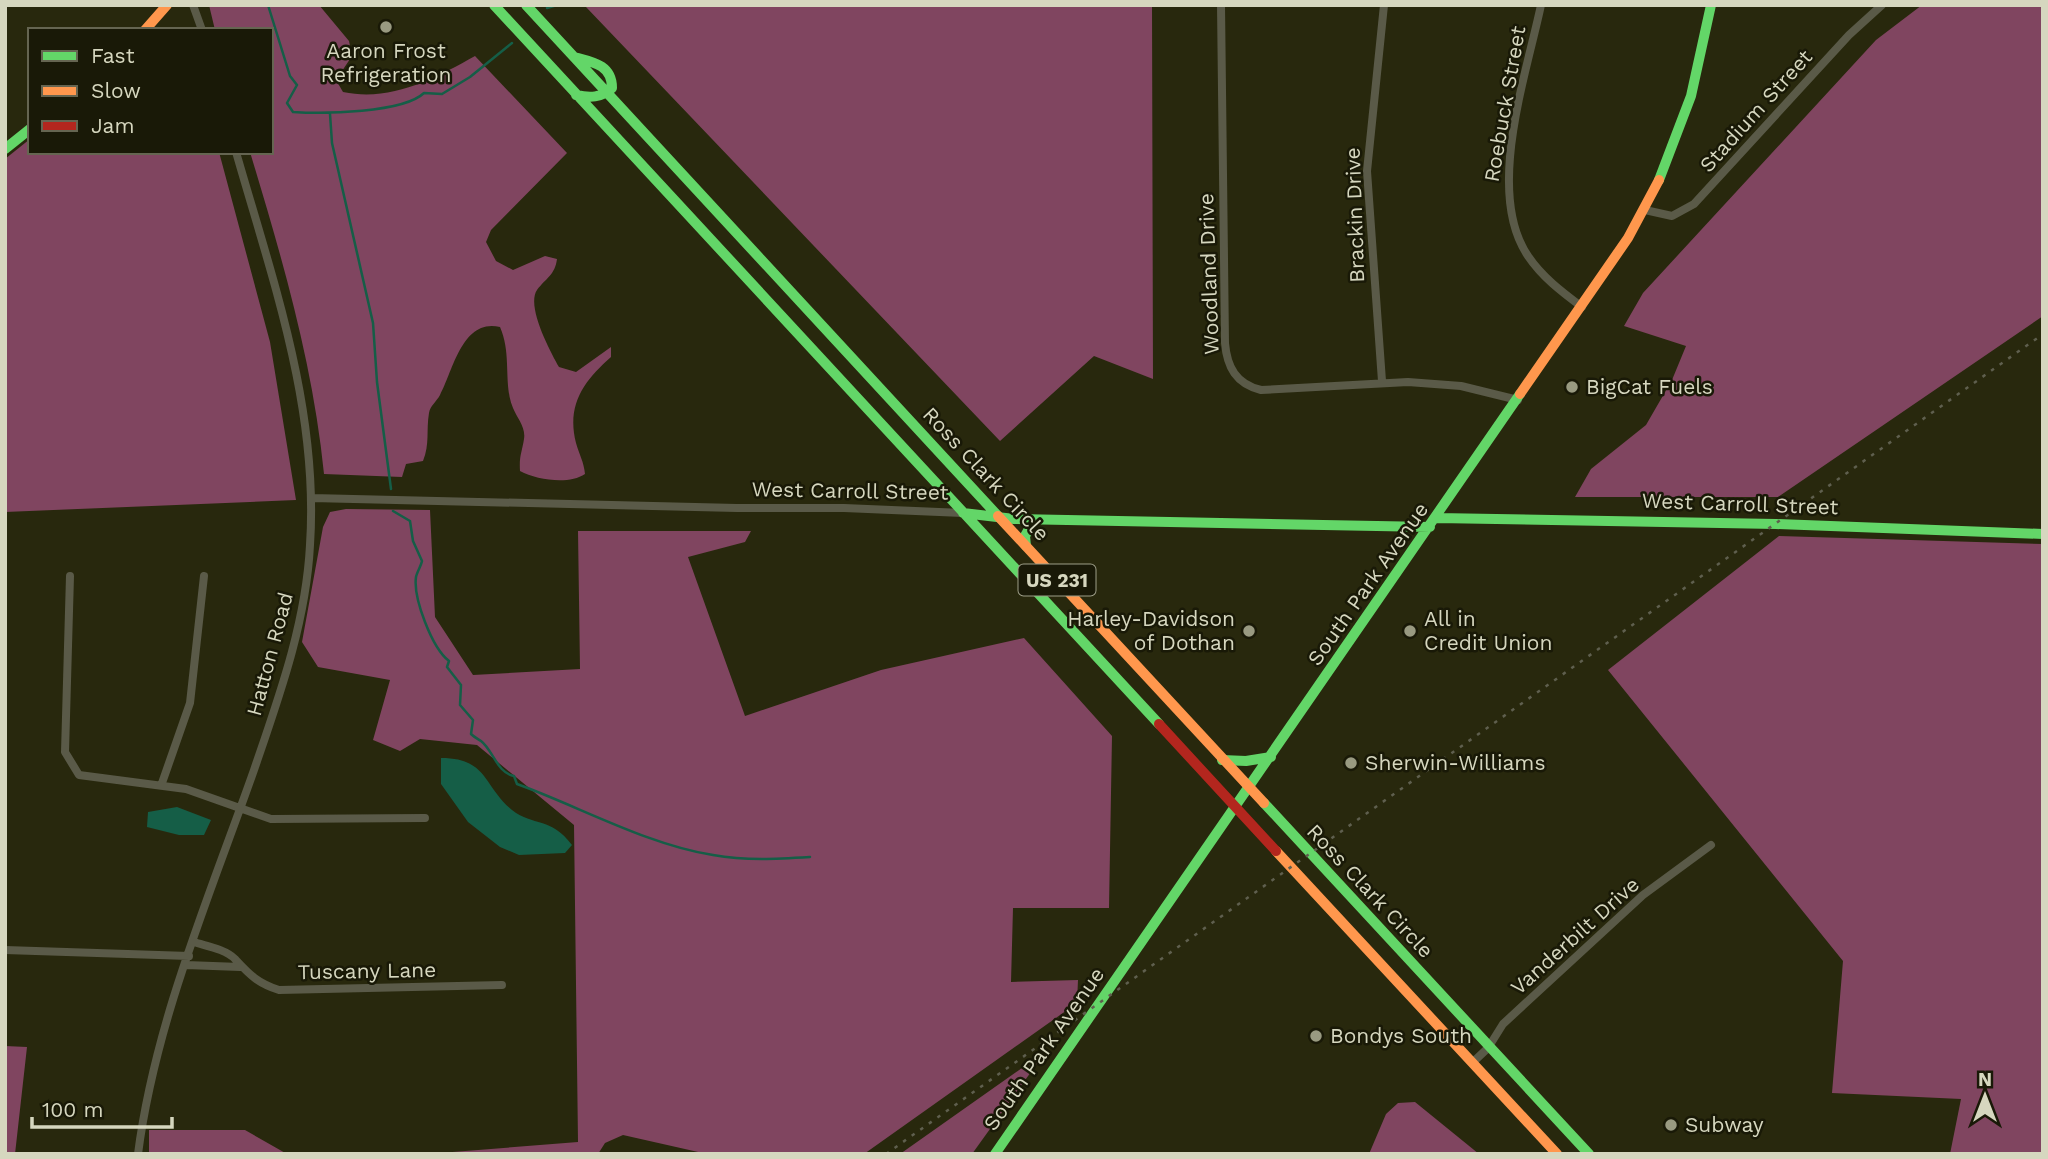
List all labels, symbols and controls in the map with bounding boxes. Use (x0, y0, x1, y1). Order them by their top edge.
marker: Aaron Frost Refrigeration (378, 19, 394, 35)
street label: Roebuck Street (1478, 24, 1531, 184)
legend (28, 28, 273, 154)
place label: Aaron Frost Refrigeration (320, 38, 452, 87)
text: Fast (91, 43, 135, 68)
street label: Stadium Street (1694, 44, 1817, 177)
text: Slow (91, 78, 141, 103)
text: Jam (91, 113, 134, 138)
street label: Brackin Drive (1340, 147, 1369, 283)
street label: Woodland Drive (1193, 193, 1224, 355)
place label: BigCat Fuels (1586, 374, 1713, 399)
marker: BigCat Fuels (1564, 379, 1580, 395)
street label: Ross Clark Circle (918, 402, 1055, 546)
street label: West Carroll Street (751, 476, 949, 505)
street label: West Carroll Street (1641, 488, 1839, 519)
street label: South Park Avenue (1302, 497, 1433, 670)
road number: US 231 (1018, 565, 1096, 596)
street label: Hatton Road (241, 589, 298, 718)
place label: Harley-Davidson of Dothan (1067, 606, 1235, 655)
place label: All in Credit Union (1424, 606, 1552, 655)
marker: Harley-Davidson of Dothan (1241, 623, 1257, 639)
marker: All in Credit Union (1402, 623, 1418, 639)
place label: Sherwin-Williams (1365, 750, 1545, 775)
marker: Sherwin-Williams (1343, 755, 1359, 771)
street label: Ross Clark Circle (1302, 819, 1439, 963)
street label: Vanderbilt Drive (1505, 871, 1644, 1000)
street label: Tuscany Lane (297, 957, 437, 984)
street label: South Park Avenue (978, 962, 1109, 1135)
place label: Bondys South (1330, 1023, 1472, 1048)
marker: Bondys South (1308, 1028, 1324, 1044)
north arrow (1950, 1061, 2020, 1131)
text: N (1978, 1068, 1992, 1091)
scale bar (32, 1086, 172, 1130)
text: 100 m (42, 1097, 104, 1122)
place label: Subway (1685, 1112, 1764, 1137)
marker: Subway (1663, 1117, 1679, 1133)

